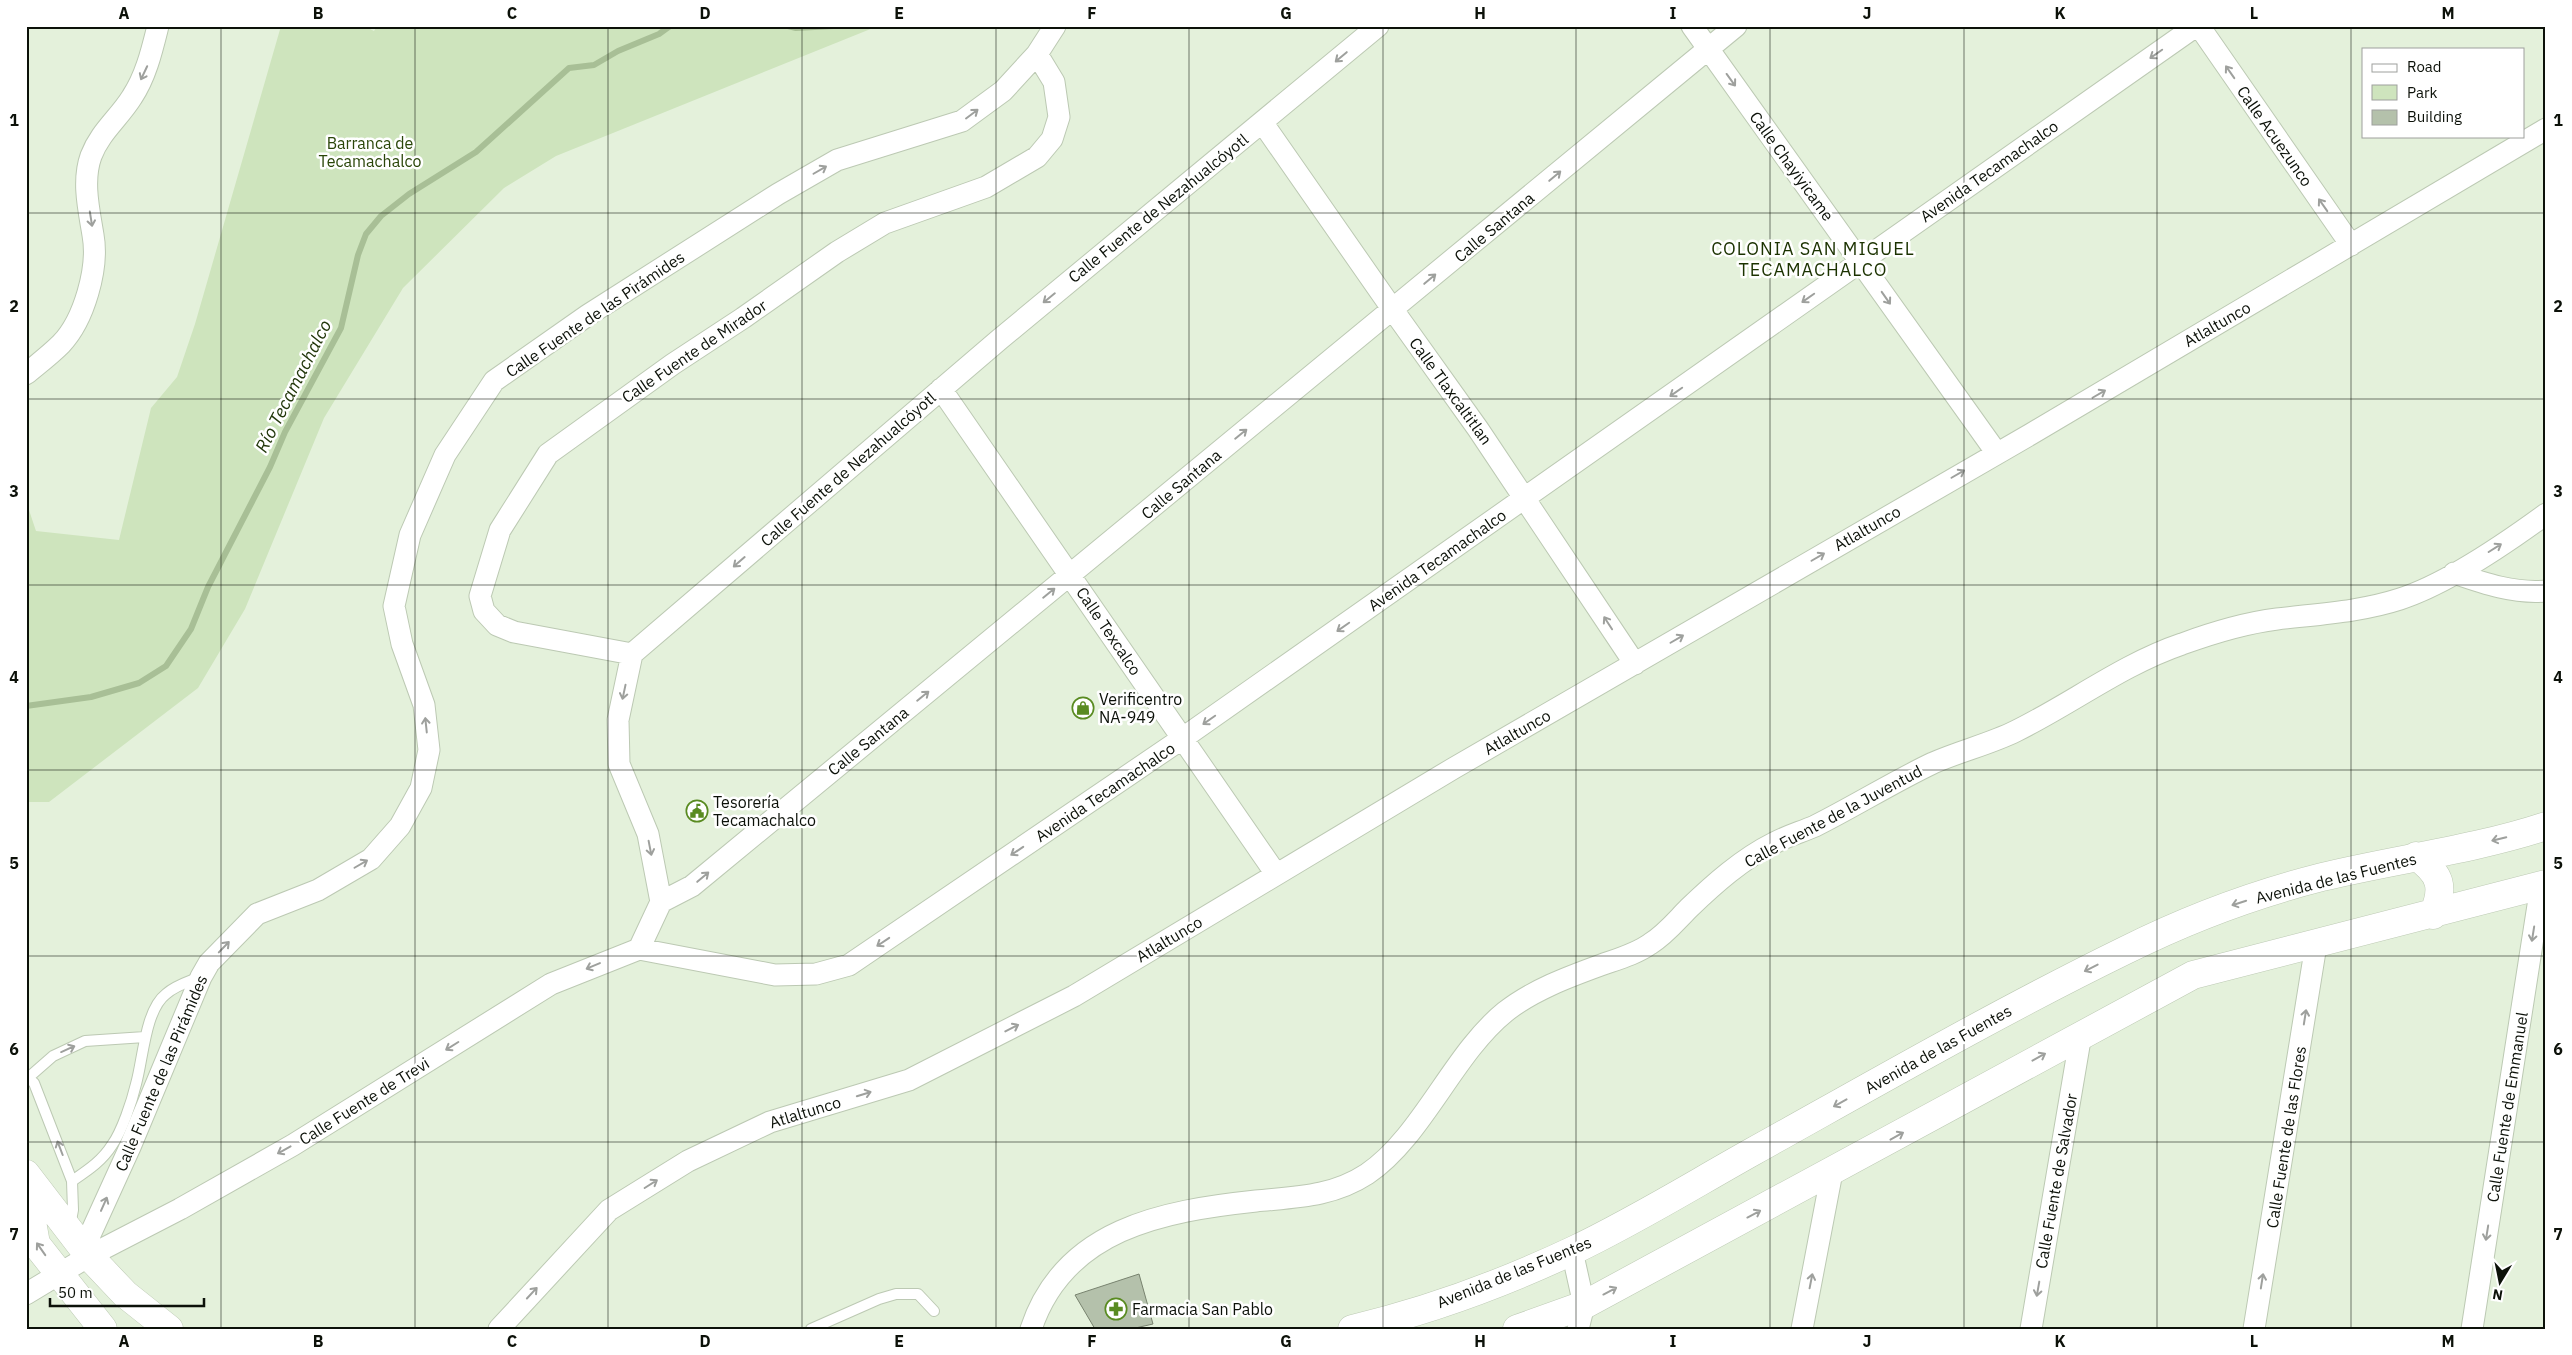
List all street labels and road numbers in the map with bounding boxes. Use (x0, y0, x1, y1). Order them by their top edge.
street label: Calle Acuezunco (2233, 82, 2317, 190)
street label: Calle Chayiyicame (1746, 107, 1839, 225)
street label: Avenida Tecamachalco (1916, 116, 2062, 226)
street label: Calle Fuente de Nezahualcóyotl (1064, 129, 1252, 287)
street label: Calle Santana (1450, 187, 1538, 266)
street label: Calle Fuente de las Pirámides (502, 247, 688, 381)
street label: Calle Fuente de Mirador (618, 295, 770, 407)
street label: Atlaltunco (2180, 297, 2254, 351)
street label: Calle Tlaxcaltitlan (1405, 333, 1497, 449)
street label: Calle Fuente de Nezahualcóyotl (756, 387, 940, 551)
street label: Calle Santana (1137, 444, 1225, 523)
street label: Atlaltunco (1830, 501, 1904, 555)
street label: Avenida Tecamachalco (1364, 505, 1510, 615)
street label: Calle Texcalco (1072, 583, 1146, 679)
street label: Calle Santana (823, 702, 913, 780)
street label: Atlaltunco (1480, 705, 1554, 759)
street label: Avenida Tecamachalco (1031, 738, 1179, 846)
street label: Calle Fuente de la Juventud (1741, 761, 1925, 871)
street label: Avenida de las Fuentes (2253, 848, 2419, 908)
street label: Atlaltunco (1132, 911, 1206, 967)
street label: Calle Fuente de las Pirámides (110, 972, 212, 1174)
street label: Avenida de las Fuentes (1861, 1000, 2015, 1098)
street label: Calle Fuente de Emmanuel (2482, 1010, 2532, 1204)
street label: Calle Fuente de las Flores (2262, 1044, 2310, 1230)
street label: Calle Fuente de Trevi (295, 1053, 433, 1149)
street label: Atlaltunco (767, 1092, 843, 1132)
street label: Calle Fuente de Salvador (2031, 1092, 2081, 1270)
street label: Avenida de las Fuentes (1434, 1232, 1594, 1312)

